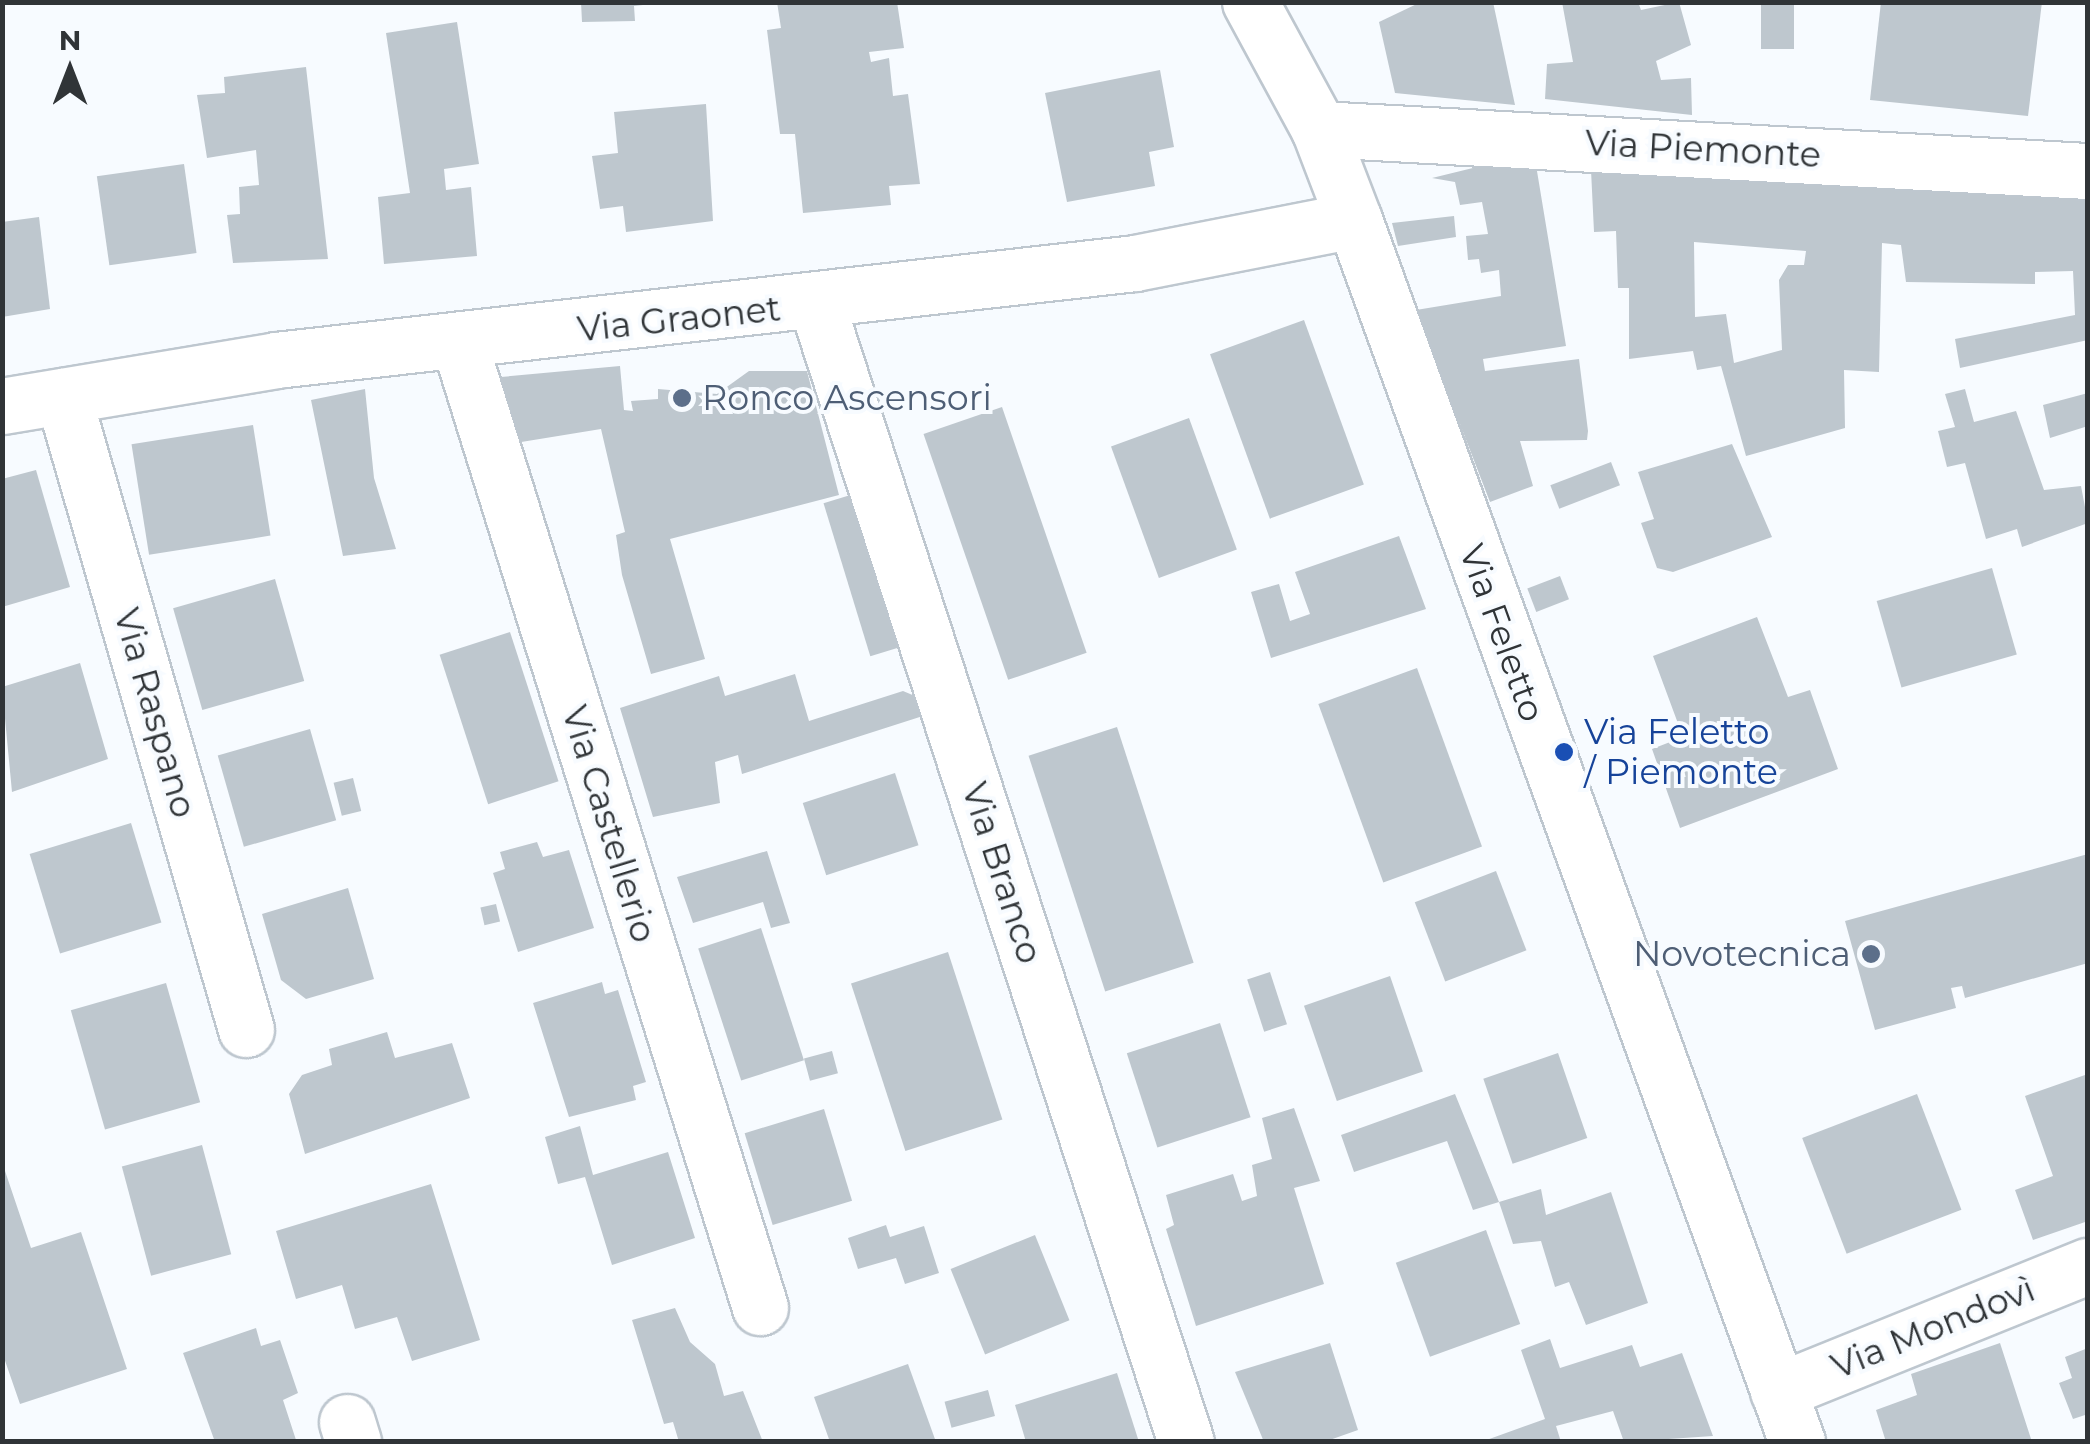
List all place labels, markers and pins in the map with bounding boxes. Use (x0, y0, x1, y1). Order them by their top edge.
place label: Ronco Ascensori (702, 377, 992, 419)
marker: Ronco Ascensori (671, 387, 693, 409)
place label: Via Feletto / Piemonte (1584, 711, 1778, 793)
marker: Via Feletto / Piemonte (1553, 741, 1575, 763)
place label: Novotecnica (1633, 933, 1851, 975)
marker: Novotecnica (1860, 943, 1882, 965)

